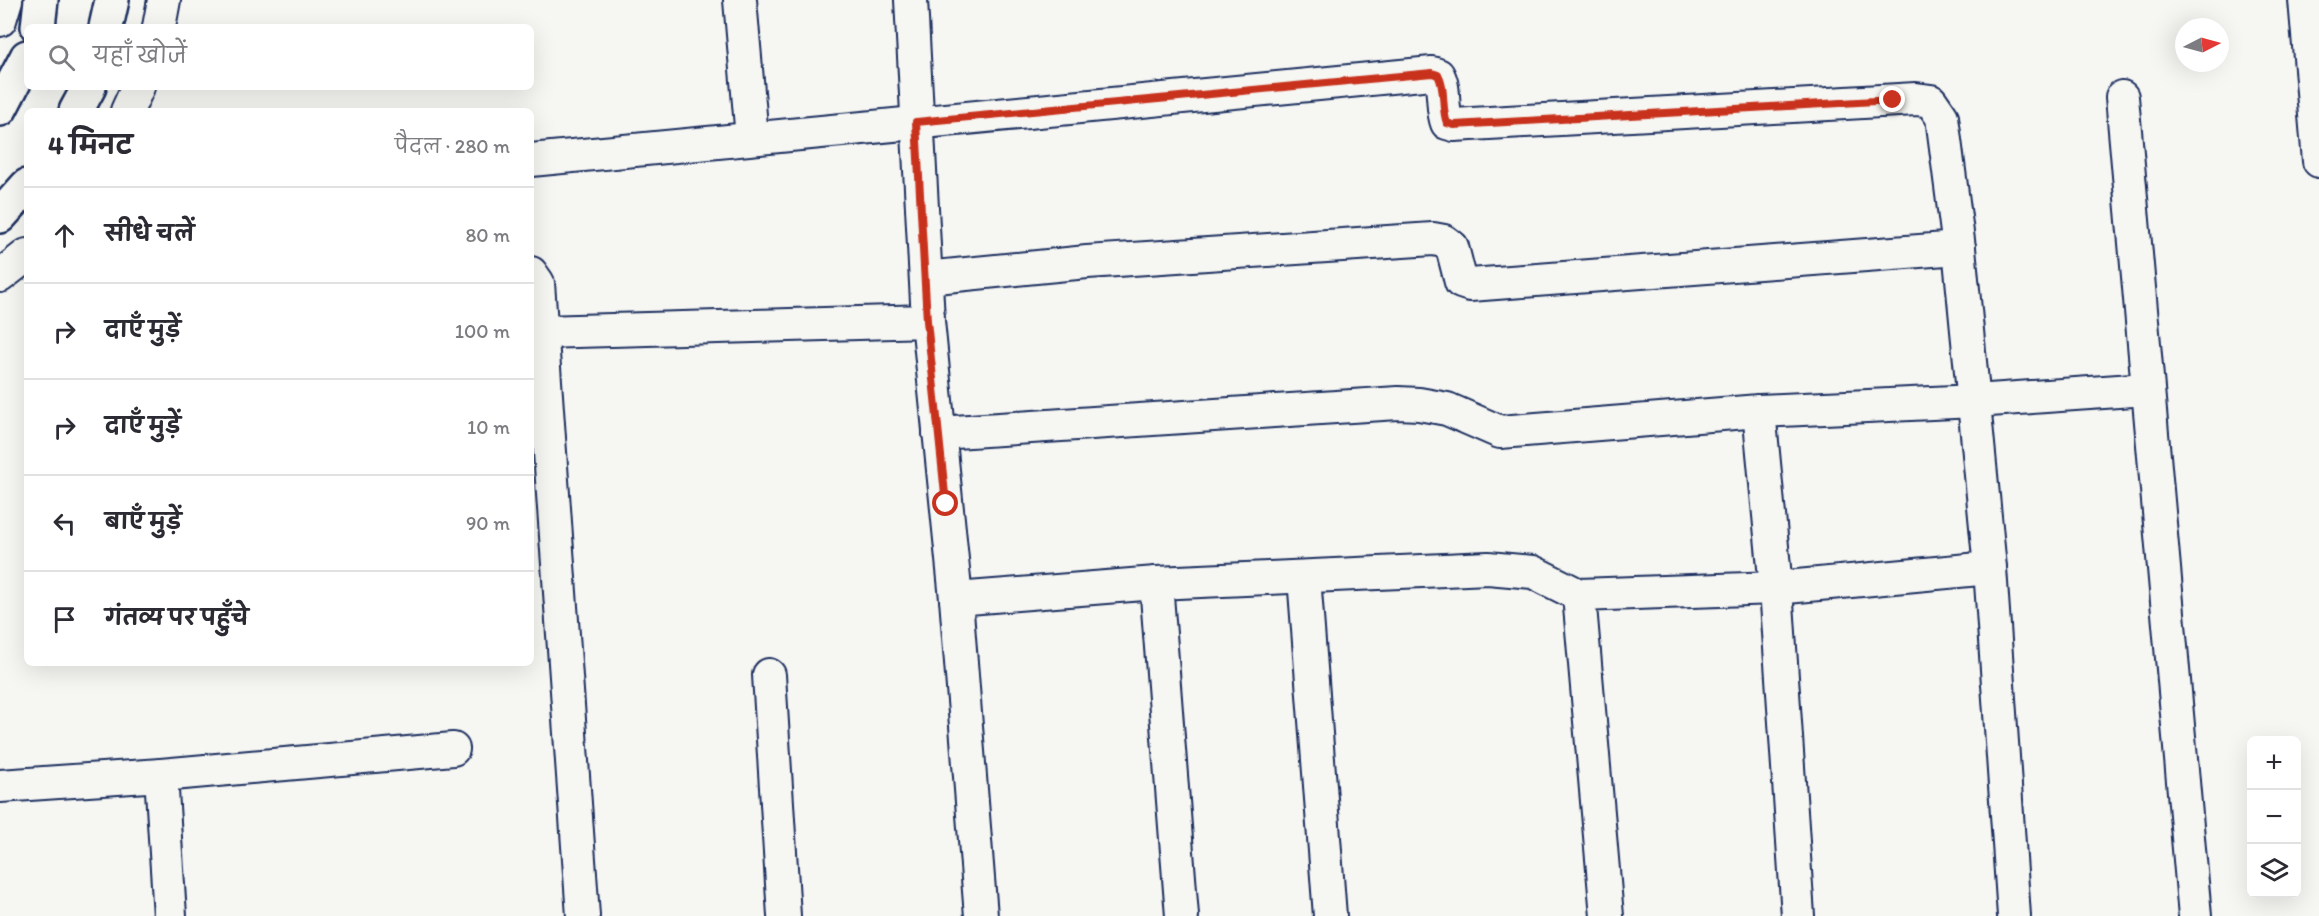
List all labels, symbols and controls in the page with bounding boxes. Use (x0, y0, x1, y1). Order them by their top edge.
north arrow (2175, 18, 2229, 72)
search box (24, 24, 534, 90)
icon: search (45, 41, 78, 74)
text: यहाँ खोजें (93, 42, 187, 69)
route end (1879, 86, 1905, 112)
text: 4 मिनट (48, 129, 133, 161)
text: पैदल · 280 m (395, 134, 510, 158)
icon: ahead (48, 219, 81, 252)
text: सीधे चलें (105, 220, 194, 247)
text: 80 m (465, 223, 510, 247)
icon: right (48, 315, 81, 348)
text: दाएँ मुड़ें (105, 316, 181, 343)
text: 100 m (455, 319, 510, 343)
icon: right (48, 411, 81, 444)
text: दाएँ मुड़ें (105, 412, 181, 439)
text: 10 m (467, 415, 510, 439)
route start (932, 490, 958, 516)
icon: left (48, 507, 81, 540)
text: बाएँ मुड़ें (105, 508, 182, 535)
text: 90 m (466, 511, 510, 535)
icon: arrive (48, 603, 81, 636)
text: गंतव्य पर पहुँचे (105, 604, 249, 631)
map controls (2247, 736, 2301, 898)
button: + (2247, 736, 2301, 790)
button: − (2247, 790, 2301, 844)
button: layers (2247, 844, 2301, 898)

